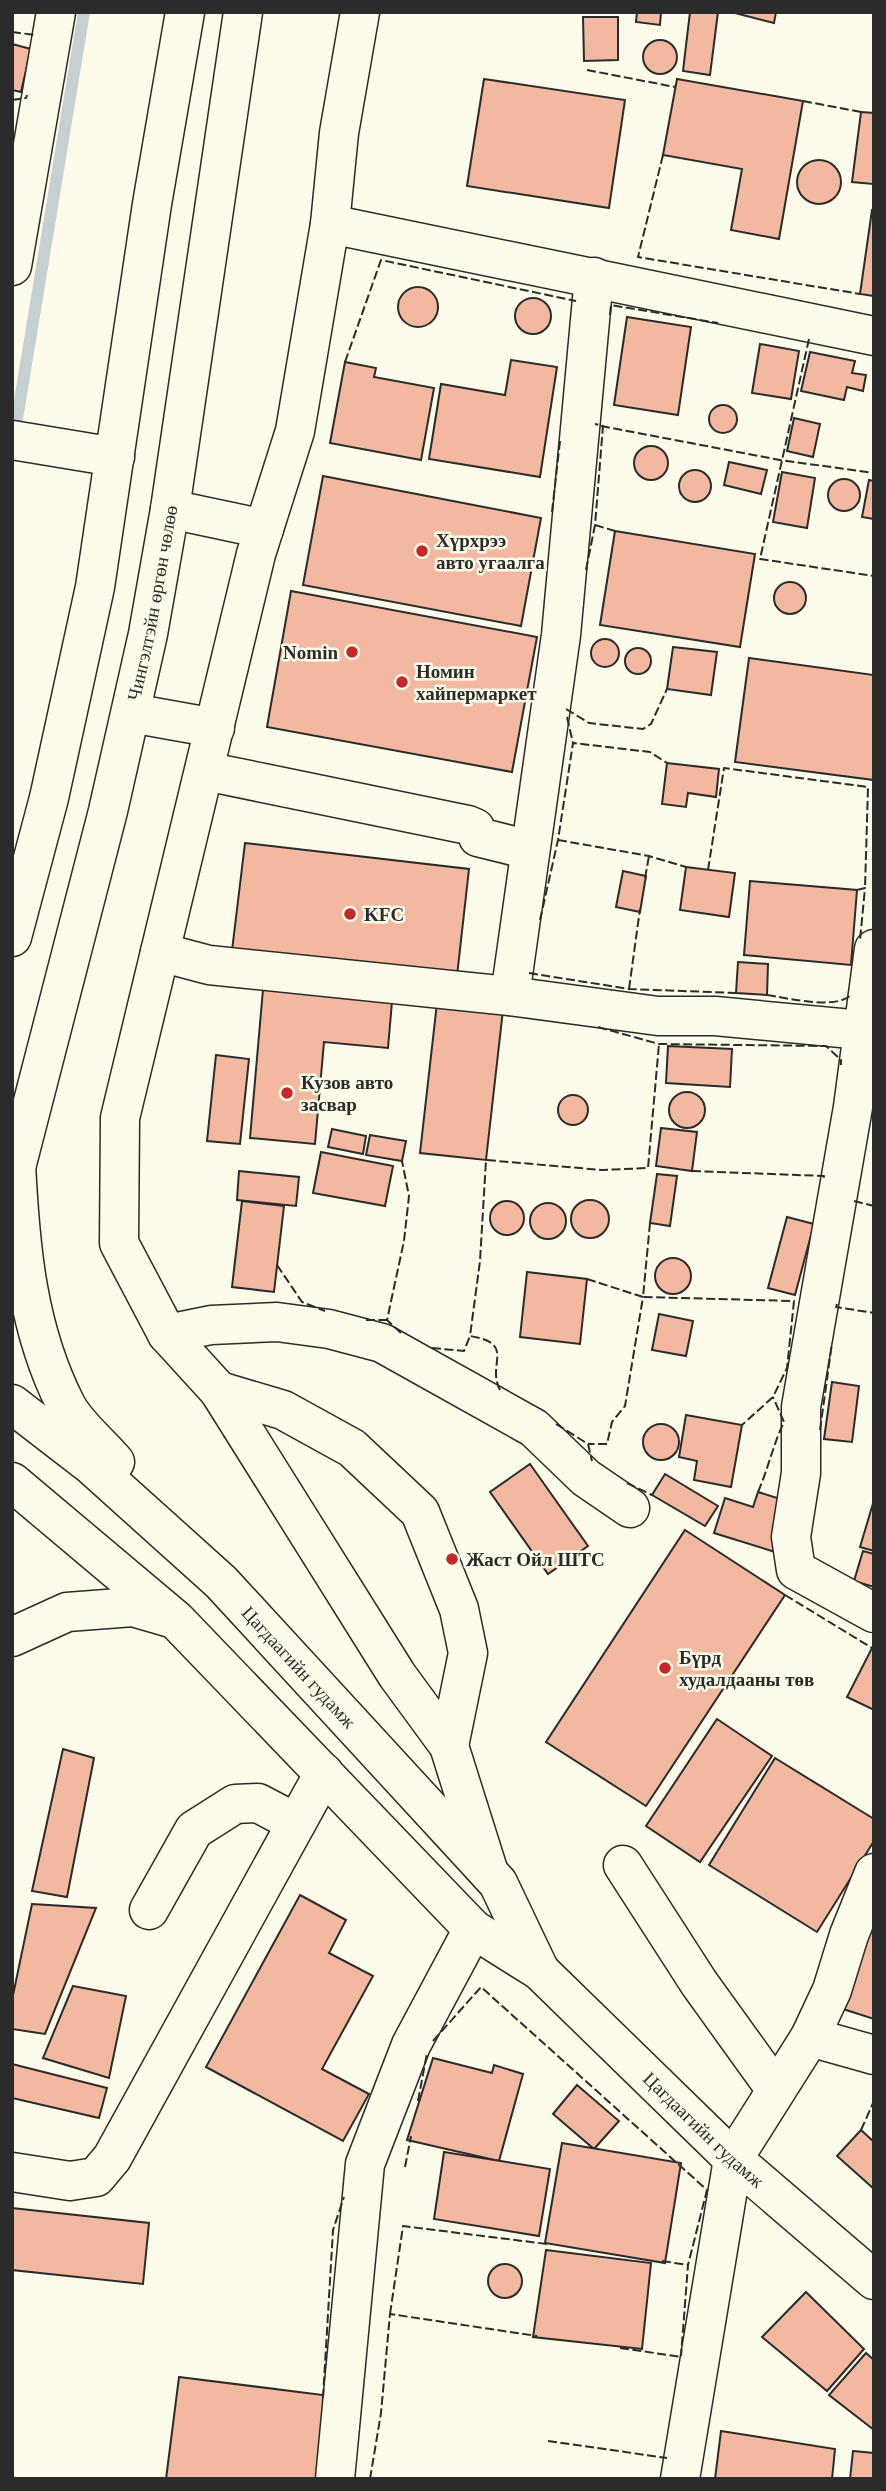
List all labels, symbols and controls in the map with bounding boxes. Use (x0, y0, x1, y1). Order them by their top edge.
street label: Чингэлтэйн өргөн чөлөө (123, 504, 181, 703)
place label: Хүрхрээ авто угаалга (436, 530, 545, 573)
marker: Хүрхрээ авто угаалга (414, 543, 430, 559)
place label: Nomin (283, 642, 338, 663)
marker: Nomin (344, 644, 360, 660)
place label: Номин хайпермаркет (416, 661, 537, 704)
marker: Номин хайпермаркет (394, 674, 410, 690)
place label: KFC (364, 904, 404, 925)
marker: KFC (342, 906, 358, 922)
place label: Кузов авто засвар (301, 1072, 393, 1115)
marker: Кузов авто засвар (279, 1085, 295, 1101)
place label: Жаст Ойл ШТС (466, 1549, 605, 1570)
marker: Жаст Ойл ШТС (444, 1551, 460, 1567)
street label: Цагдаагийн гудамж (237, 1602, 361, 1733)
place label: Бүрд худалдааны төв (679, 1647, 814, 1690)
marker: Бүрд худалдааны төв (657, 1660, 673, 1676)
street label: Цагдаагийн гудамж (639, 2068, 769, 2192)

